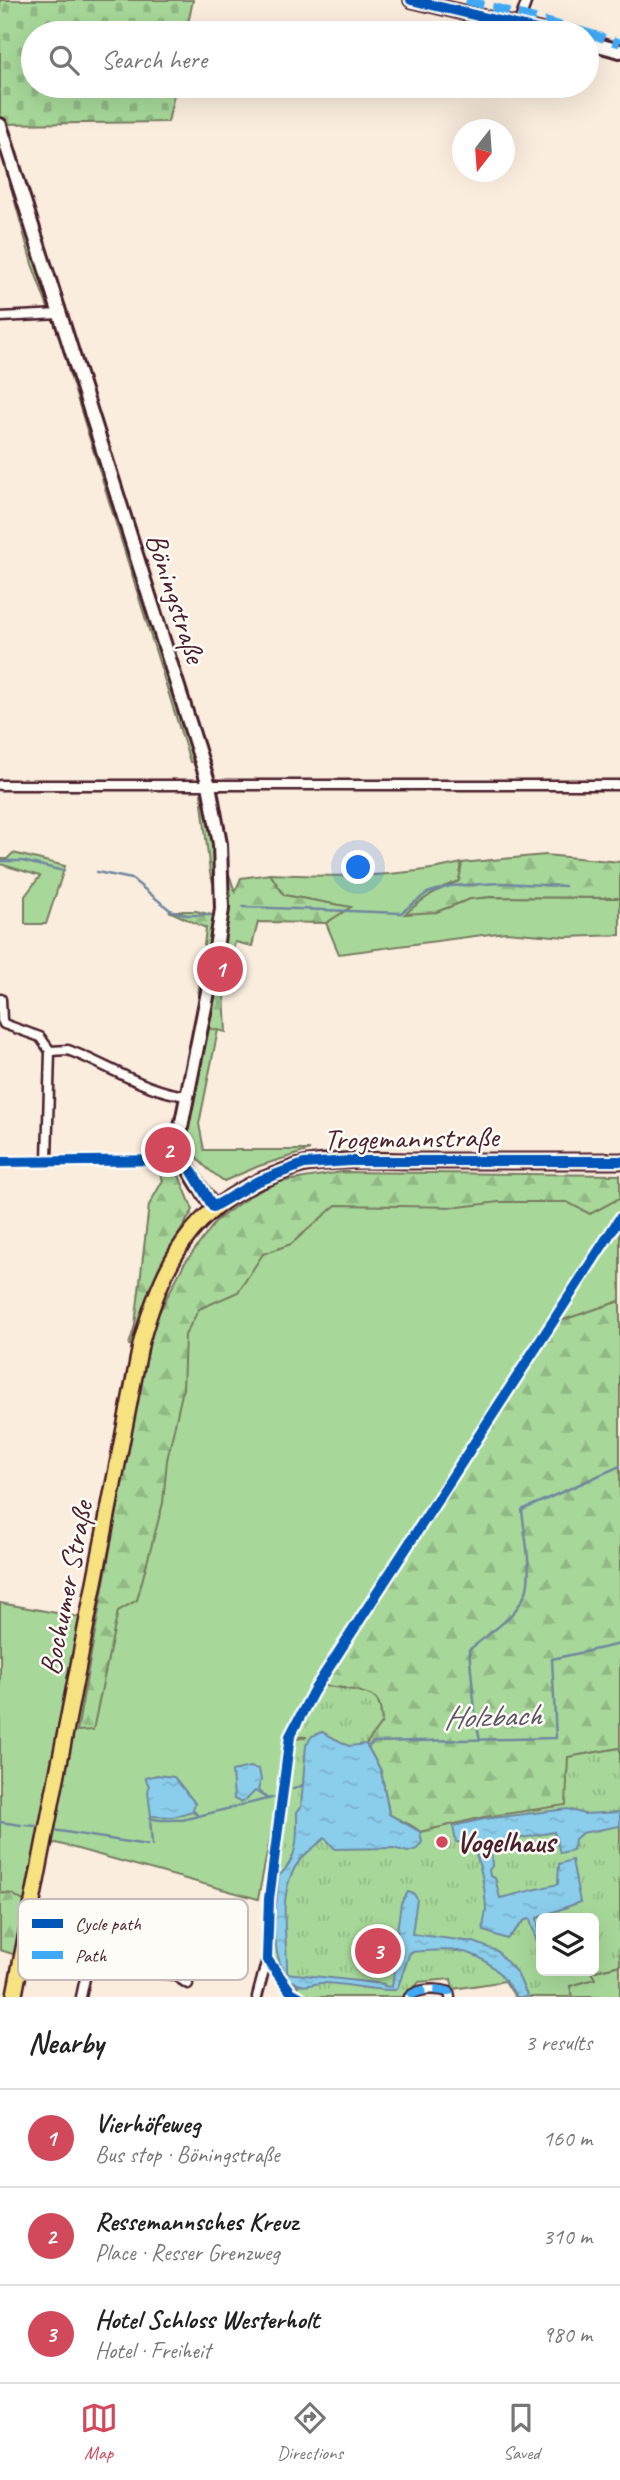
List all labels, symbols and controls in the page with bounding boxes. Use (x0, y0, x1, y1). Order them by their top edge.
search box (21, 21, 599, 98)
icon: search (45, 41, 83, 79)
text: Search here (101, 43, 207, 76)
north arrow (452, 119, 515, 182)
street label: Böningstraße (137, 528, 215, 670)
your location (341, 850, 375, 884)
pin: 1 (197, 943, 243, 995)
street label: Trogemannstraße (323, 1117, 501, 1159)
pin: 2 (145, 1124, 191, 1176)
street label: Bochumer Straße (31, 1496, 102, 1678)
water label: Holzbach (443, 1694, 544, 1738)
place label: Vogelhaus (456, 1823, 558, 1861)
marker: Vogelhaus (434, 1834, 450, 1850)
legend (18, 1899, 248, 1980)
text: Cycle path (75, 1912, 141, 1936)
map controls (536, 1913, 599, 1976)
button: layers (536, 1913, 599, 1976)
pin: 3 (355, 1925, 401, 1977)
text: Path (75, 1944, 108, 1968)
text: Nearby (28, 2024, 104, 2062)
text: 3 results (525, 2028, 592, 2057)
text: Vierhöfeweg (95, 2107, 200, 2140)
text: 1 (46, 2124, 56, 2153)
text: 160 m (543, 2124, 592, 2153)
text: Bus stop · Böningstraße (95, 2140, 279, 2169)
text: Ressemannsches Kreuz (95, 2205, 298, 2238)
text: 2 (46, 2222, 56, 2251)
text: 310 m (543, 2222, 592, 2251)
text: Place · Resser Grenzweg (95, 2238, 280, 2267)
text: Hotel Schloss Westerholt (95, 2303, 319, 2336)
text: 3 (46, 2320, 56, 2349)
text: 980 m (543, 2320, 592, 2349)
text: Hotel · Freiheit (95, 2336, 211, 2365)
tab: Map (80, 2399, 118, 2465)
tab: Directions (277, 2399, 343, 2465)
tab: Saved (502, 2399, 540, 2465)

